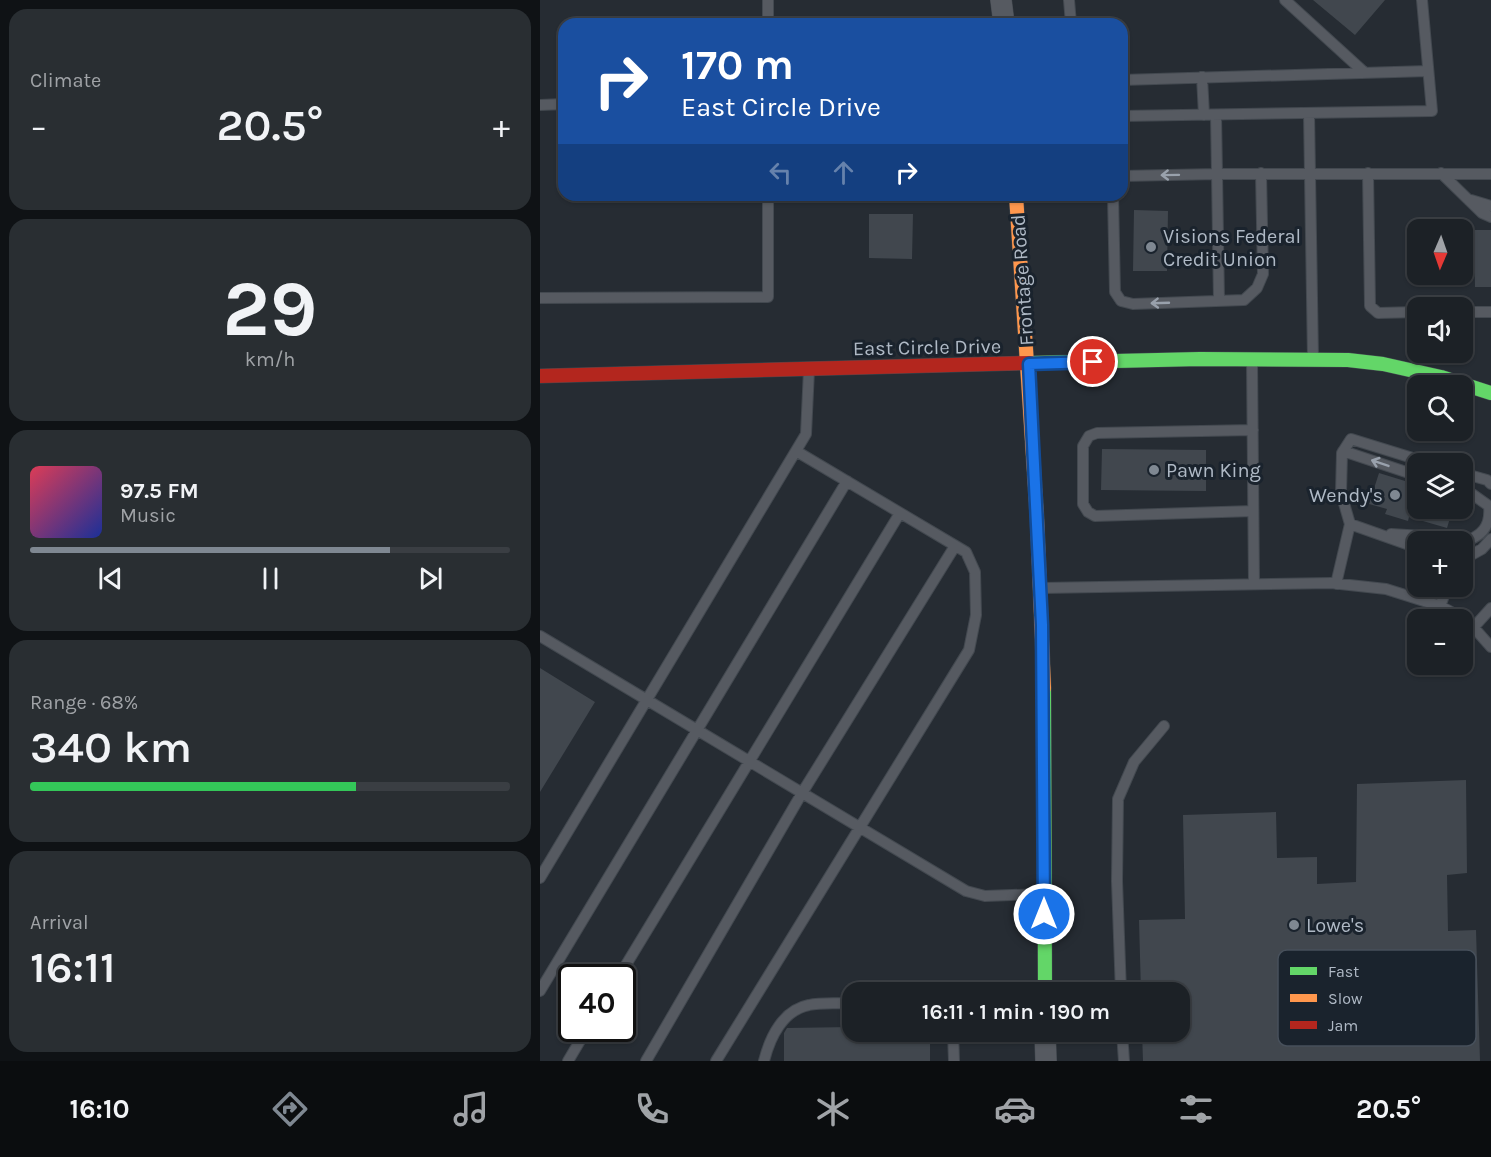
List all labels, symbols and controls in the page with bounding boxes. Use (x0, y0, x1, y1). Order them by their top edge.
text: 170 m (681, 40, 794, 90)
icon: right (582, 42, 660, 120)
text: Climate (30, 69, 101, 92)
text: East Circle Drive (681, 91, 881, 123)
text: 20.5° (217, 99, 323, 151)
text: − (30, 107, 47, 145)
text: + (493, 107, 510, 145)
icon: left (764, 156, 797, 189)
icon: ahead (827, 156, 860, 189)
icon: right (890, 156, 923, 189)
one-way arrow (1160, 169, 1180, 181)
street label: Frontage Road (1006, 214, 1039, 346)
north arrow (1407, 219, 1473, 285)
map controls (1407, 219, 1473, 675)
place label: Visions Federal Credit Union (1163, 225, 1301, 271)
marker: Visions Federal Credit Union (1144, 240, 1158, 254)
text: 29 (223, 263, 317, 355)
one-way arrow (1151, 297, 1171, 309)
button: sound (1407, 297, 1473, 363)
street label: East Circle Drive (853, 335, 1001, 360)
pin (1067, 336, 1118, 387)
icon: arrive (1076, 345, 1109, 378)
text: km/h (245, 348, 295, 371)
button: search (1407, 375, 1473, 441)
button: layers (1407, 453, 1473, 519)
one-way arrow (1371, 457, 1390, 468)
place label: Pawn King (1166, 459, 1261, 482)
marker: Pawn King (1147, 463, 1161, 477)
text: 97.5 FM (120, 478, 199, 504)
place label: Wendy's (1309, 484, 1383, 507)
marker: Wendy's (1388, 488, 1402, 502)
text: Music (120, 504, 176, 527)
button: + (1407, 531, 1473, 597)
icon: previous (94, 562, 127, 595)
icon: pause (254, 562, 287, 595)
icon: next (414, 562, 447, 595)
button: − (1407, 609, 1473, 675)
text: Range · 68% (30, 691, 138, 714)
text: 340 km (30, 721, 192, 773)
position arrow (1012, 882, 1076, 946)
text: Arrival (30, 911, 89, 934)
place label: Lowe's (1306, 914, 1364, 937)
marker: Lowe's (1287, 918, 1301, 932)
text: 16:11 (30, 941, 116, 993)
legend (1278, 950, 1476, 1046)
text: Fast (1328, 962, 1359, 981)
speed limit sign: 40 (558, 964, 636, 1042)
text: Slow (1328, 989, 1363, 1008)
text: 16:11 · 1 min · 190 m (922, 999, 1110, 1025)
text: Jam (1328, 1016, 1358, 1035)
icon: directions (269, 1088, 311, 1130)
icon: music (450, 1088, 492, 1130)
icon: phone (631, 1088, 673, 1130)
icon: climate (812, 1088, 854, 1130)
icon: car (994, 1088, 1036, 1130)
icon: filters (1175, 1088, 1217, 1130)
text: 16:10 (70, 1093, 130, 1125)
text: 20.5° (1356, 1093, 1421, 1125)

